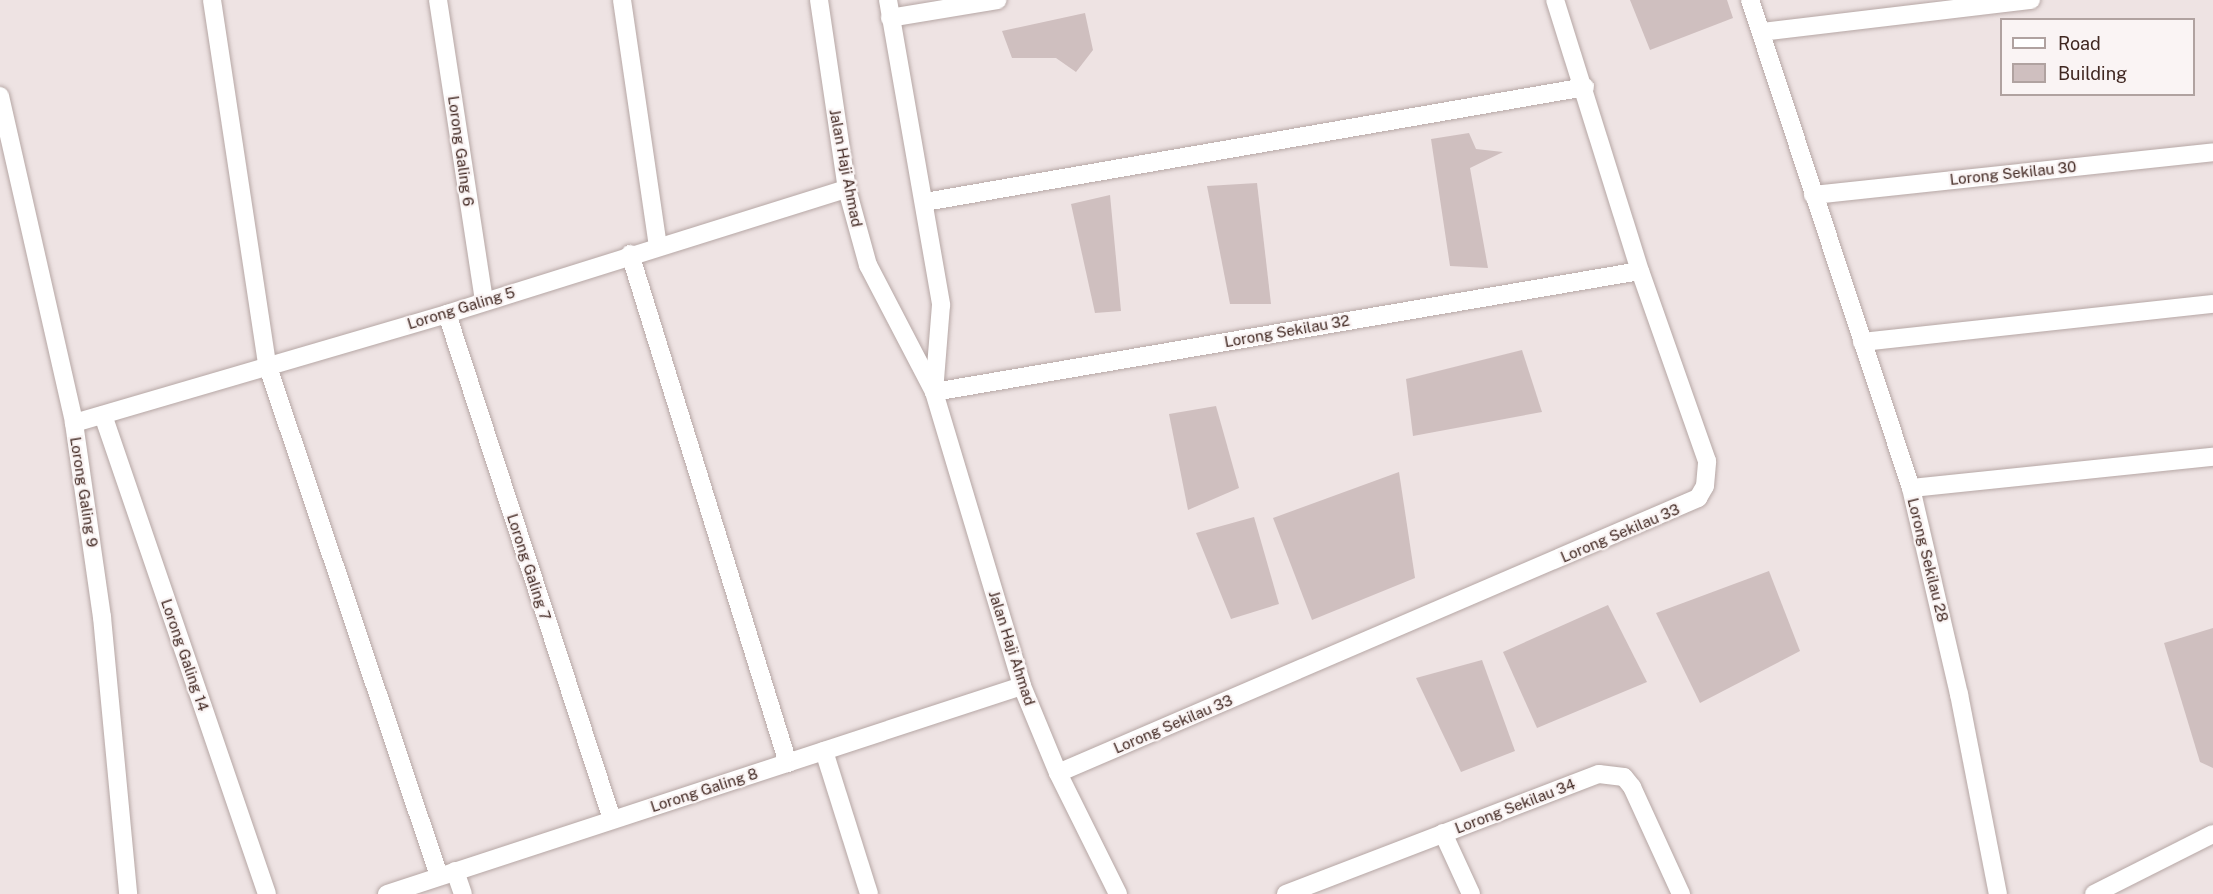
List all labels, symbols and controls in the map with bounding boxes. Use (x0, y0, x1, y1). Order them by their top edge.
legend (2000, 18, 2195, 96)
text: Road (2058, 33, 2101, 54)
text: Building (2058, 63, 2127, 84)
street label: Lorong Galing 6 (444, 95, 478, 207)
street label: Jalan Haji Ahmad (826, 107, 866, 229)
street label: Lorong Sekilau 30 (1949, 157, 2077, 189)
street label: Lorong Galing 5 (405, 283, 517, 333)
street label: Lorong Sekilau 32 (1223, 311, 1351, 351)
street label: Lorong Galing 9 (66, 436, 102, 548)
street label: Lorong Sekilau 28 (1904, 496, 1952, 624)
street label: Lorong Sekilau 33 (1558, 500, 1682, 566)
street label: Lorong Galing 7 (503, 511, 555, 623)
street label: Jalan Haji Ahmad (985, 588, 1039, 708)
street label: Lorong Galing 14 (157, 597, 213, 713)
street label: Lorong Sekilau 33 (1111, 691, 1235, 757)
street label: Lorong Galing 8 (648, 764, 760, 816)
street label: Lorong Sekilau 34 (1452, 775, 1578, 837)

